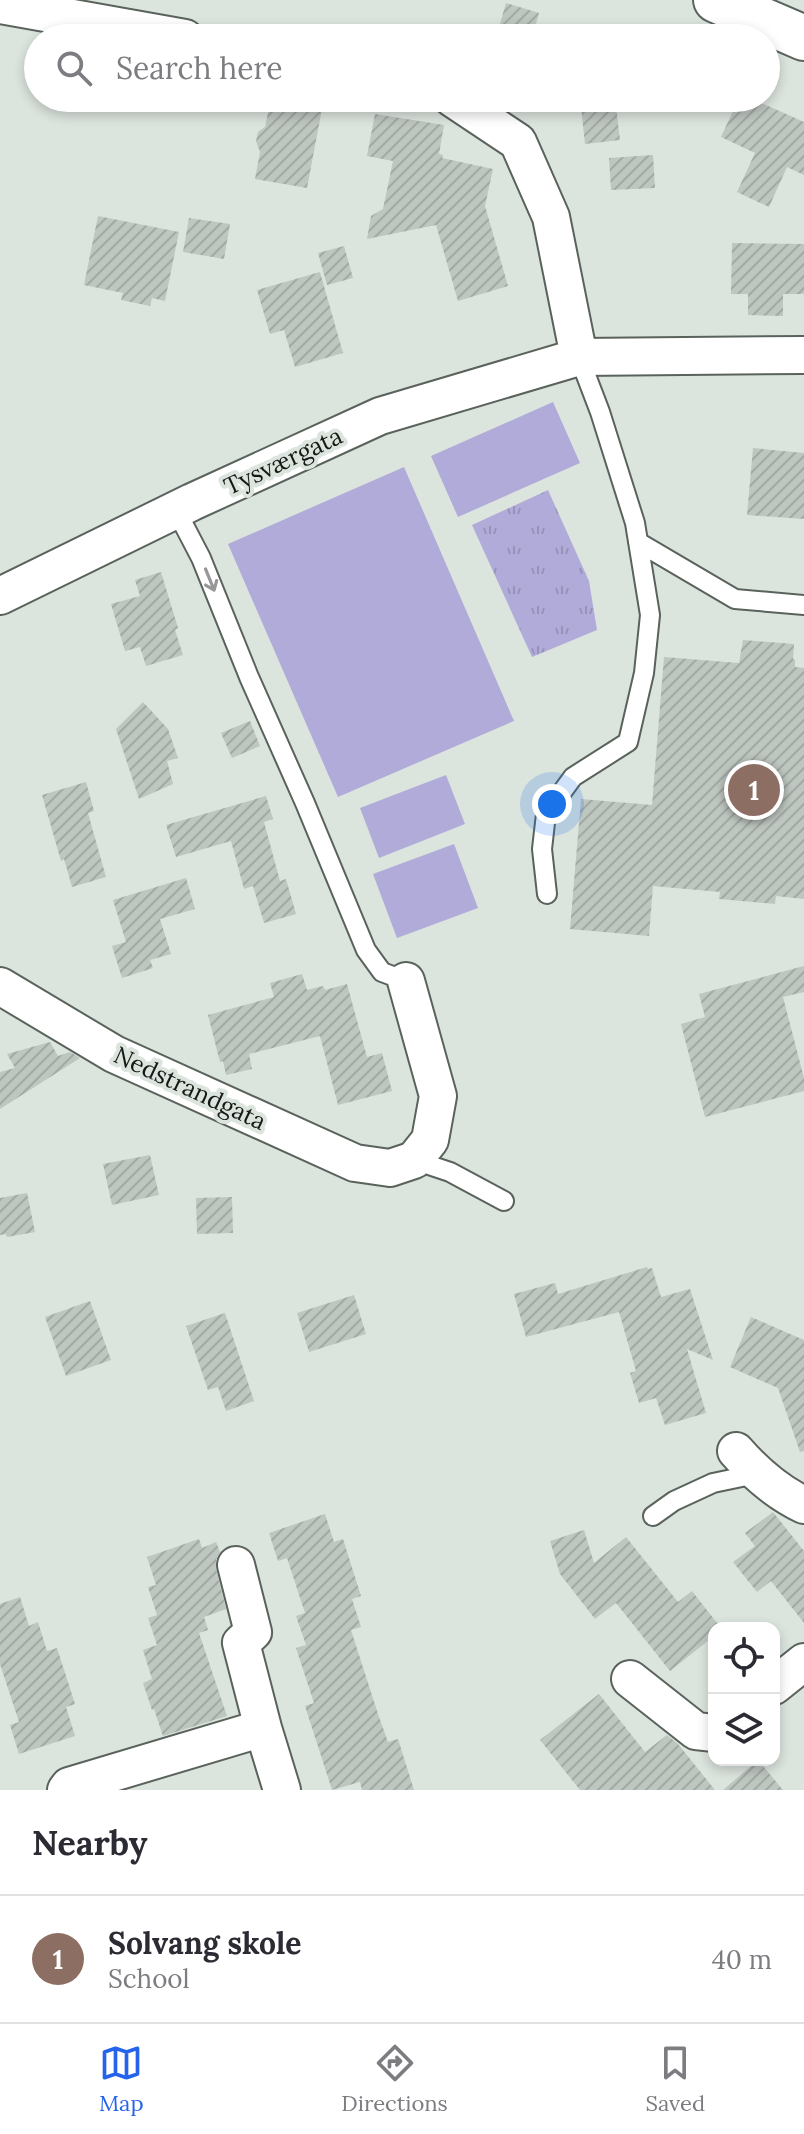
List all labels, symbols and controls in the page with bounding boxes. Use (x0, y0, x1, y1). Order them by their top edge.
search box (24, 24, 780, 112)
icon: search (52, 46, 96, 90)
text: Search here (116, 49, 283, 87)
street label: Tysværgata (219, 420, 347, 502)
one-way arrow (204, 567, 218, 592)
pin: 1 (728, 760, 780, 820)
your location (532, 784, 572, 824)
street label: Nedstrandgata (109, 1039, 271, 1137)
map controls (708, 1622, 780, 1766)
button: locate (708, 1622, 780, 1694)
button: layers (708, 1694, 780, 1766)
text: Nearby (32, 1821, 148, 1864)
text: Solvang skole (108, 1924, 301, 1962)
text: 1 (53, 1943, 63, 1976)
text: 40 m (712, 1943, 772, 1976)
text: School (108, 1962, 190, 1995)
tab: Map (99, 2041, 144, 2117)
tab: Directions (341, 2041, 448, 2117)
tab: Saved (646, 2041, 705, 2117)

